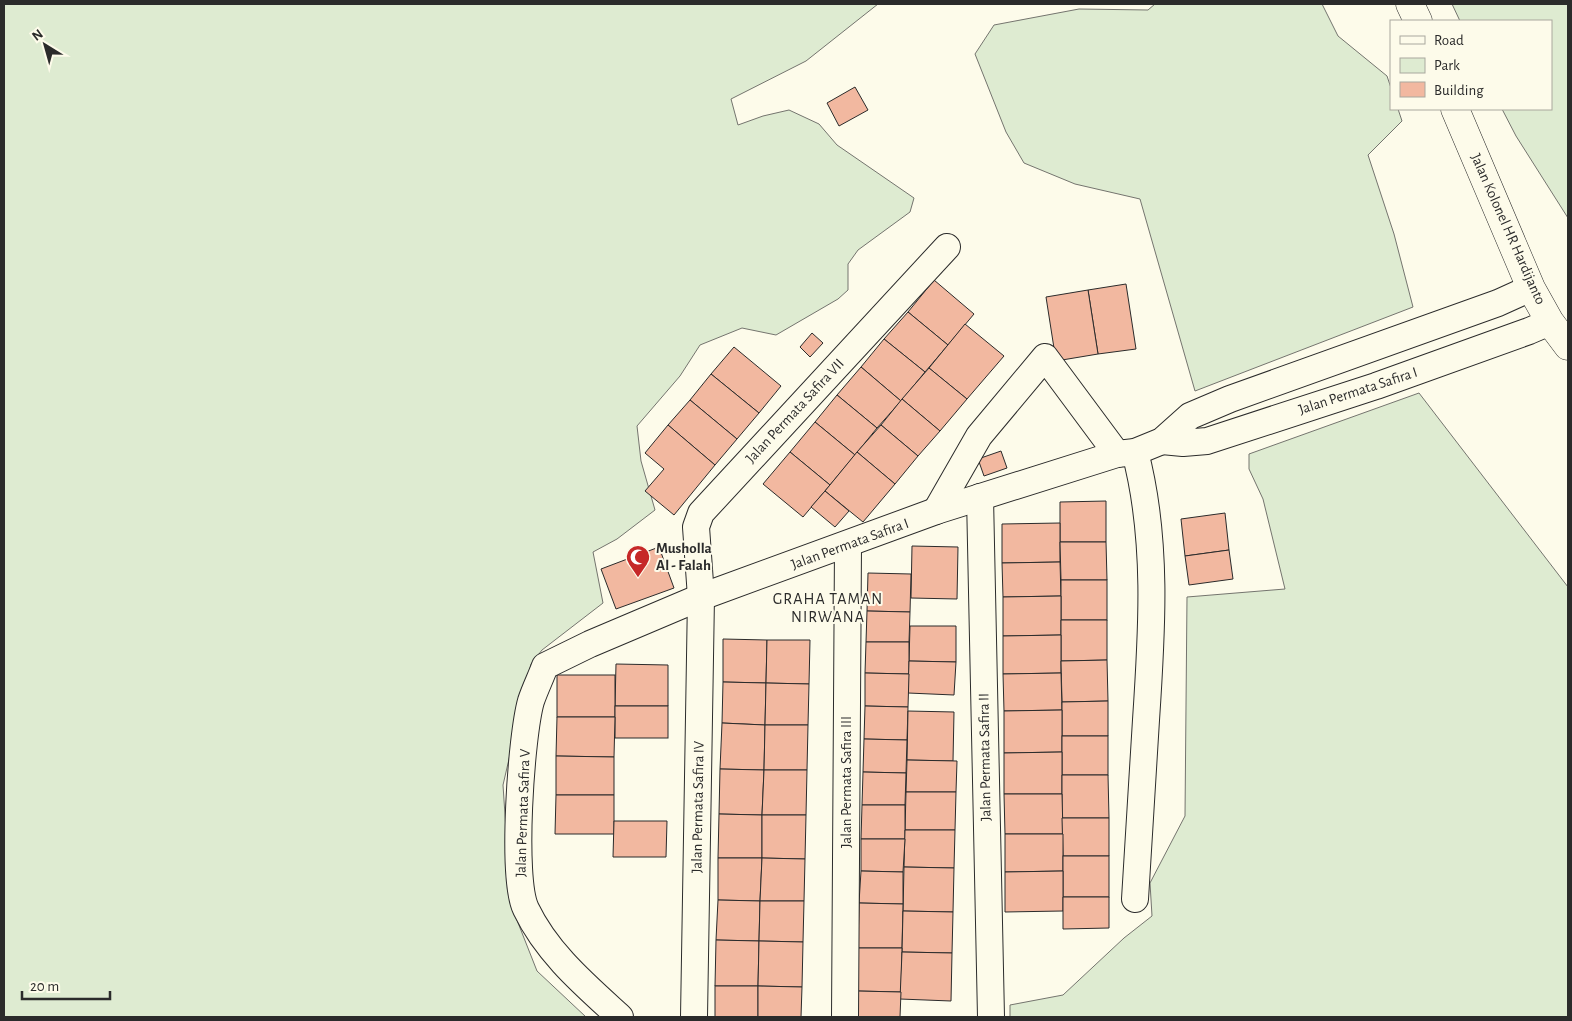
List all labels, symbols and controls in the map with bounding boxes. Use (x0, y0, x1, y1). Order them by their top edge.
north arrow (20, 20, 70, 70)
legend (1390, 20, 1552, 110)
text: N (30, 27, 46, 44)
text: Road (1434, 33, 1464, 48)
text: Park (1434, 58, 1460, 73)
text: Building (1434, 83, 1484, 98)
street label: Jalan Kolonel HR Hardijanto (1468, 151, 1548, 307)
street label: Jalan Permata Safira VII (743, 356, 847, 466)
street label: Jalan Permata Safira I (1297, 365, 1419, 417)
street label: Jalan Permata Safira I (789, 516, 911, 572)
place label: Musholla Al - Falah (656, 541, 712, 573)
mosque icon: Musholla Al - Falah (625, 544, 651, 578)
district label: GRAHA TAMAN NIRWANA (773, 591, 883, 625)
street label: Jalan Permata Safira II (976, 693, 994, 821)
street label: Jalan Permata Safira III (839, 716, 854, 848)
street label: Jalan Permata Safira IV (689, 740, 707, 873)
street label: Jalan Permata Safira V (513, 748, 533, 877)
scale bar (22, 968, 110, 1000)
text: 20 m (30, 979, 59, 994)

